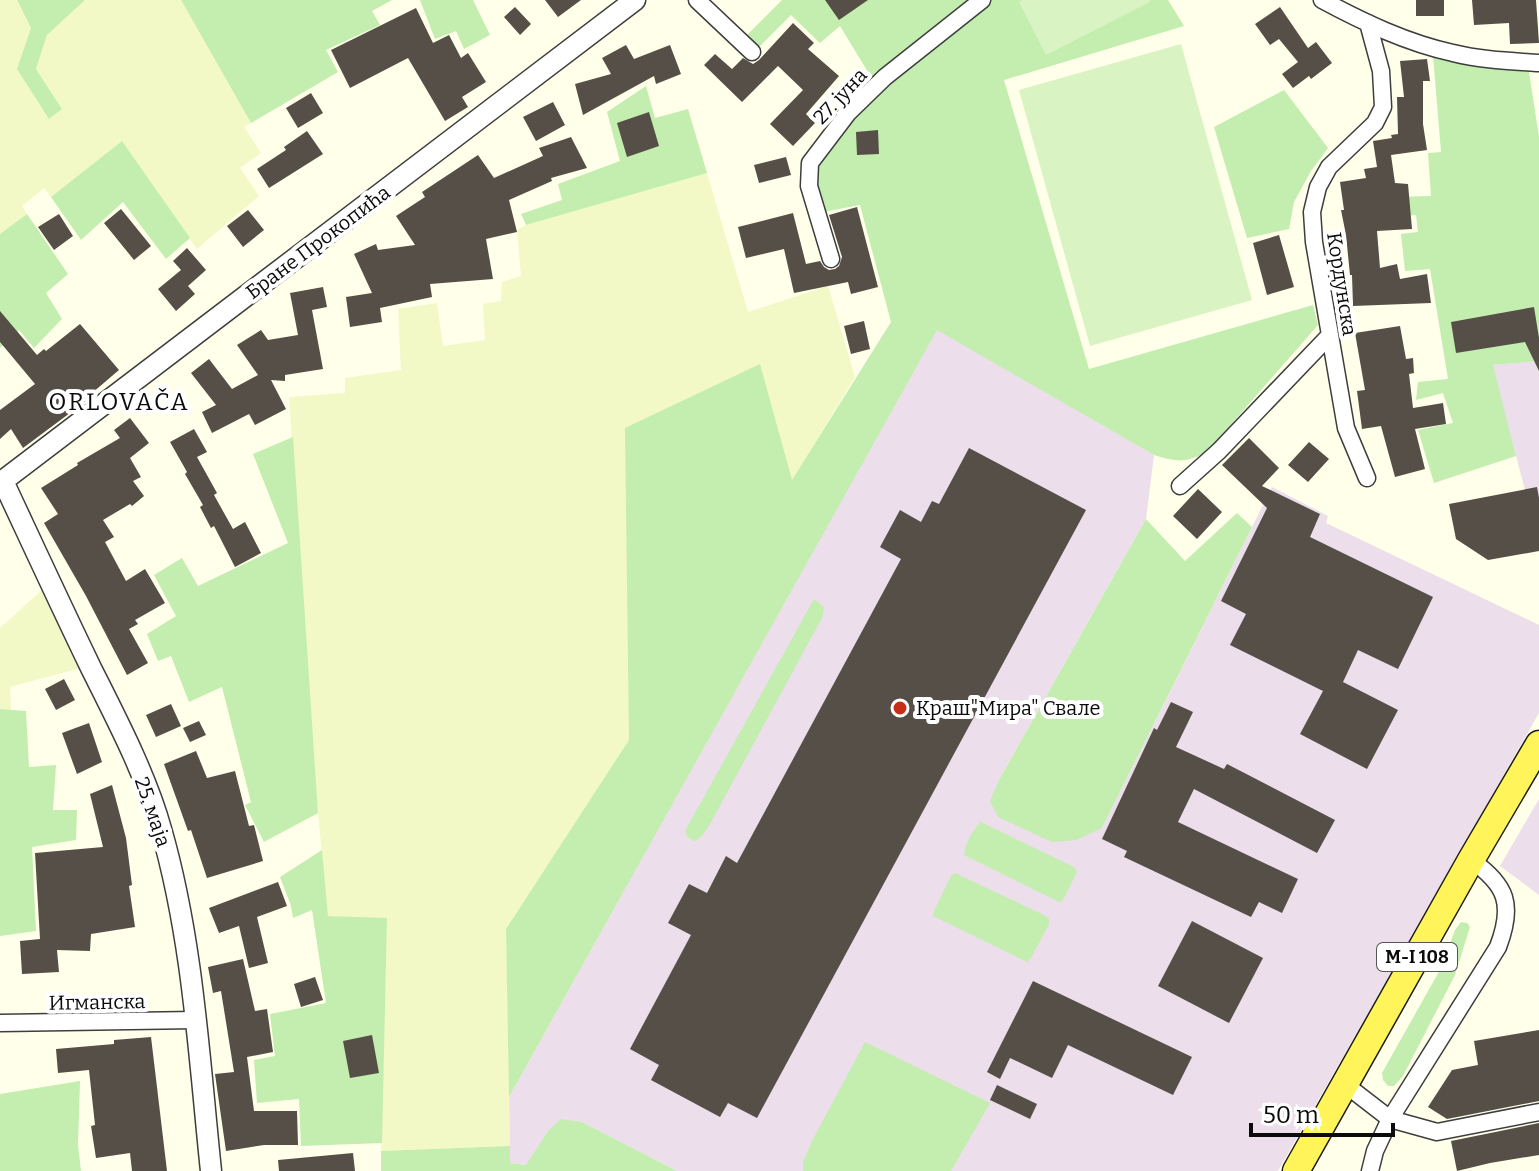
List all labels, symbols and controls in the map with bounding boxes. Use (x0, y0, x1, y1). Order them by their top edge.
street label: 27. јуна (808, 63, 872, 129)
street label: Бране Прокопића (241, 180, 395, 304)
street label: Кордунска (1322, 231, 1362, 337)
district label: ORLOVAČA (48, 387, 190, 416)
place label: Краш"Мира" Свале (916, 696, 1101, 720)
marker: Краш"Мира" Свале (891, 699, 909, 717)
street label: 25. маја (130, 774, 176, 850)
road number: M-I 108 (1377, 943, 1457, 971)
street label: Игманска (48, 989, 146, 1015)
scale bar (1251, 1087, 1393, 1137)
text: 50 m (1263, 1101, 1319, 1129)

